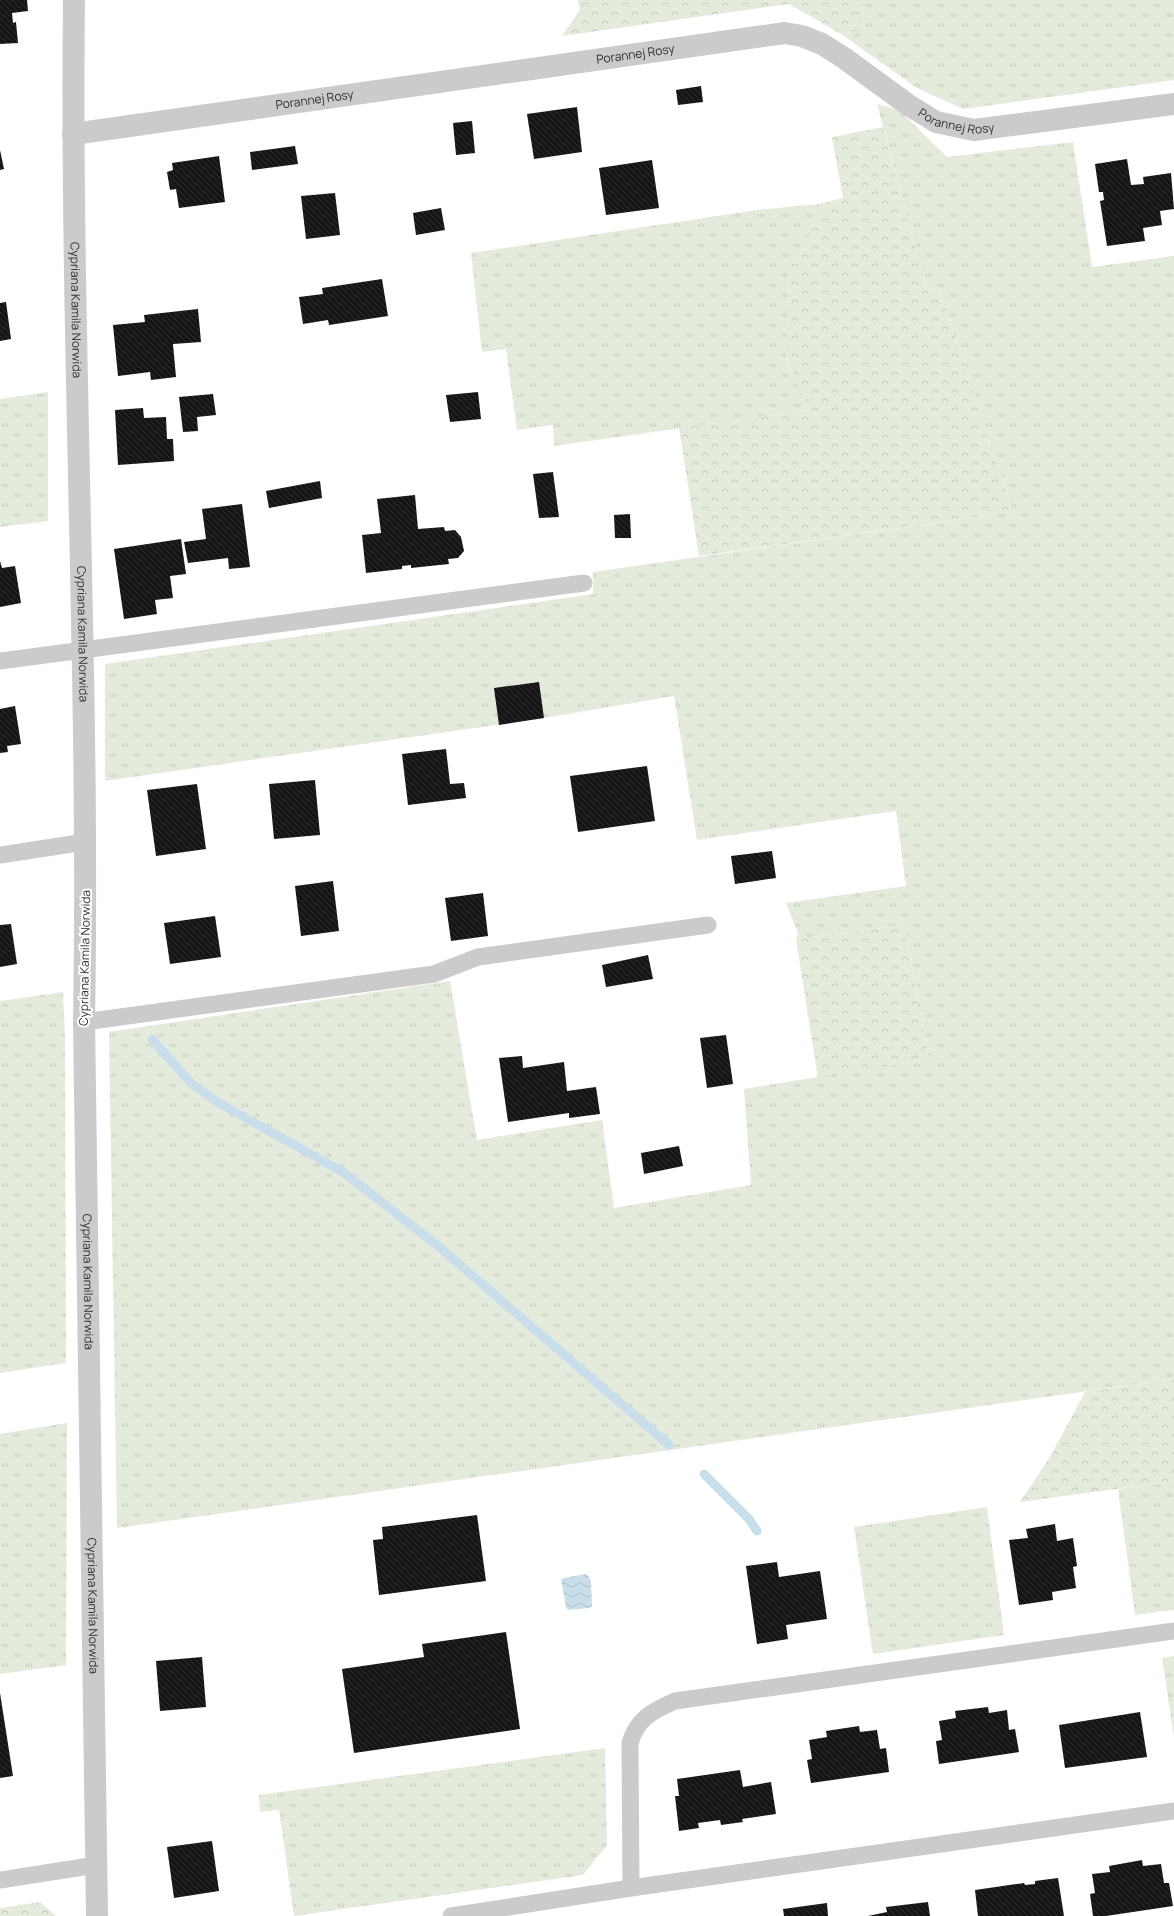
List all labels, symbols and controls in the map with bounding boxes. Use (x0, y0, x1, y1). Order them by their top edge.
street label: Porannej Rosy (595, 40, 676, 68)
street label: Porannej Rosy (274, 85, 355, 113)
street label: Porannej Rosy (915, 104, 996, 138)
street label: Cypriana Kamila Norwida (67, 242, 86, 378)
street label: Cypriana Kamila Norwida (73, 566, 93, 702)
street label: Cypriana Kamila Norwida (75, 890, 94, 1026)
street label: Cypriana Kamila Norwida (79, 1214, 98, 1350)
street label: Cypriana Kamila Norwida (84, 1538, 102, 1674)

